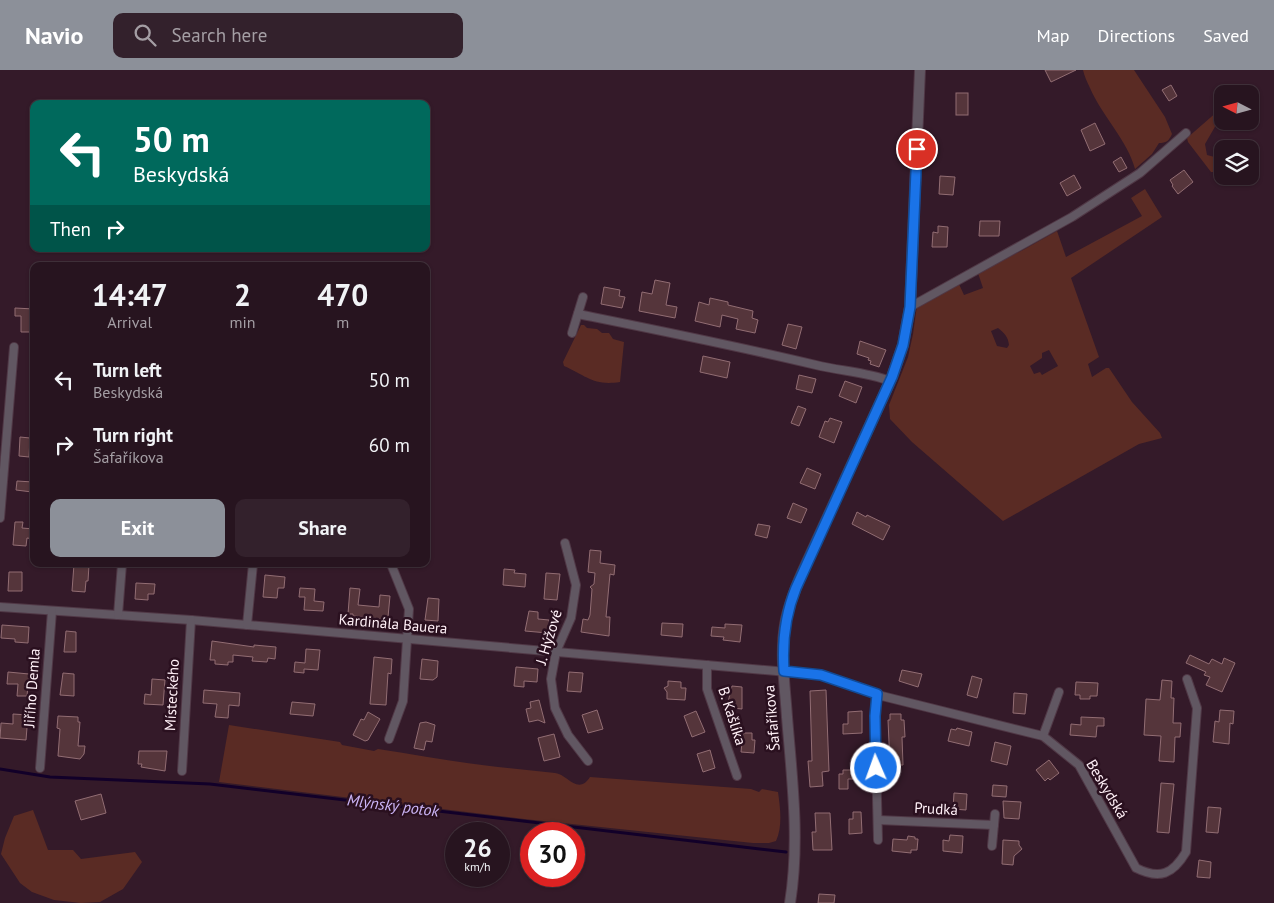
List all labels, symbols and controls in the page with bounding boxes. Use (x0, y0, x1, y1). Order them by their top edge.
search box (113, 13, 463, 58)
text: Navio (25, 20, 83, 51)
icon: search (131, 21, 159, 49)
text: Search here (171, 23, 267, 47)
text: Map (1037, 24, 1069, 47)
text: Directions (1097, 24, 1175, 47)
text: Saved (1203, 24, 1249, 47)
north arrow (1214, 85, 1259, 130)
map controls (1214, 85, 1259, 185)
text: 50 m (133, 116, 210, 162)
icon: left (50, 120, 115, 185)
pin (896, 128, 938, 170)
icon: arrive (903, 135, 931, 163)
button: layers (1214, 140, 1259, 185)
text: Beskydská (133, 160, 229, 188)
icon: right (101, 215, 129, 243)
text: Then (50, 217, 91, 241)
text: 14:47 (92, 275, 168, 314)
text: 2 (234, 275, 251, 314)
text: 470 (317, 275, 368, 314)
text: Arrival (107, 312, 152, 332)
text: min (230, 312, 256, 332)
text: m (336, 312, 349, 332)
text: Turn left (93, 358, 162, 382)
icon: left (50, 366, 78, 394)
text: 50 m (369, 368, 410, 392)
text: Beskydská (93, 382, 163, 402)
text: Turn right (93, 423, 173, 447)
icon: right (50, 431, 78, 459)
text: 60 m (369, 433, 410, 457)
text: Šafaříkova (93, 447, 164, 467)
button: Exit (50, 499, 225, 557)
button: Share (235, 499, 410, 557)
street label: J. Hýžové (531, 607, 566, 668)
street label: Kardinála Bauera (338, 609, 448, 638)
street label: Jiřího Demla (19, 648, 44, 729)
street label: Místeckého (160, 658, 183, 732)
street label: B. Kašlíka (714, 684, 751, 747)
street label: Šafaříkova (759, 684, 784, 752)
position arrow (849, 741, 901, 793)
street label: Beskydská (1082, 756, 1133, 822)
water label: Mlýnský potok (346, 789, 441, 821)
street label: Prudká (914, 798, 958, 819)
speed limit sign: 30 (520, 822, 585, 887)
text: 26 (463, 832, 492, 864)
text: km/h (464, 859, 491, 874)

